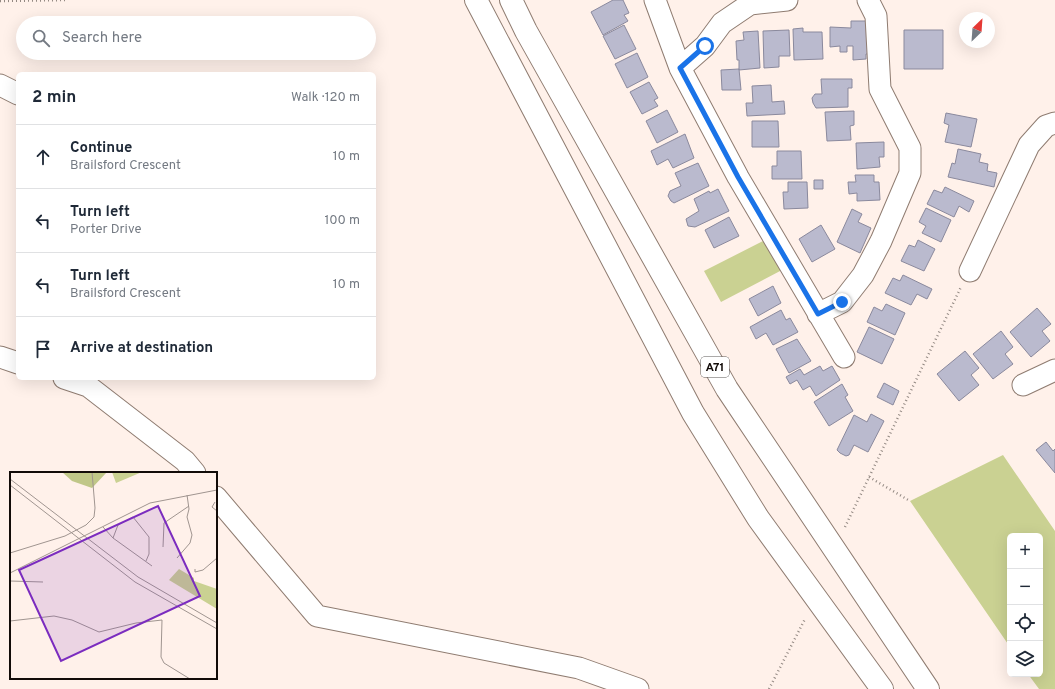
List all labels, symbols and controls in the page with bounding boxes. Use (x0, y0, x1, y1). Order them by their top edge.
north arrow (959, 12, 995, 48)
search box (16, 16, 376, 60)
icon: search (30, 27, 52, 49)
text: Search here (62, 29, 142, 48)
route start (696, 37, 714, 55)
text: 2 min (32, 87, 76, 109)
text: Walk · 120 m (291, 90, 360, 106)
text: Continue (70, 139, 132, 158)
icon: ahead (32, 146, 54, 168)
text: 10 m (333, 149, 360, 165)
text: Brailsford Crescent (70, 158, 181, 174)
text: Turn left (70, 203, 130, 222)
icon: left (32, 210, 54, 232)
text: 100 m (324, 213, 360, 229)
text: Porter Drive (70, 222, 142, 238)
text: Turn left (70, 267, 130, 286)
icon: left (32, 274, 54, 296)
text: 10 m (333, 277, 360, 293)
text: Brailsford Crescent (70, 286, 181, 302)
route end (833, 293, 851, 311)
icon: arrive (32, 338, 54, 360)
text: Arrive at destination (70, 339, 213, 358)
road number: A71 (701, 357, 729, 377)
inset map (10, 472, 217, 679)
map controls (1007, 533, 1043, 677)
button: + (1007, 533, 1043, 569)
button: − (1007, 569, 1043, 605)
button: locate (1007, 605, 1043, 641)
button: layers (1007, 641, 1043, 677)

